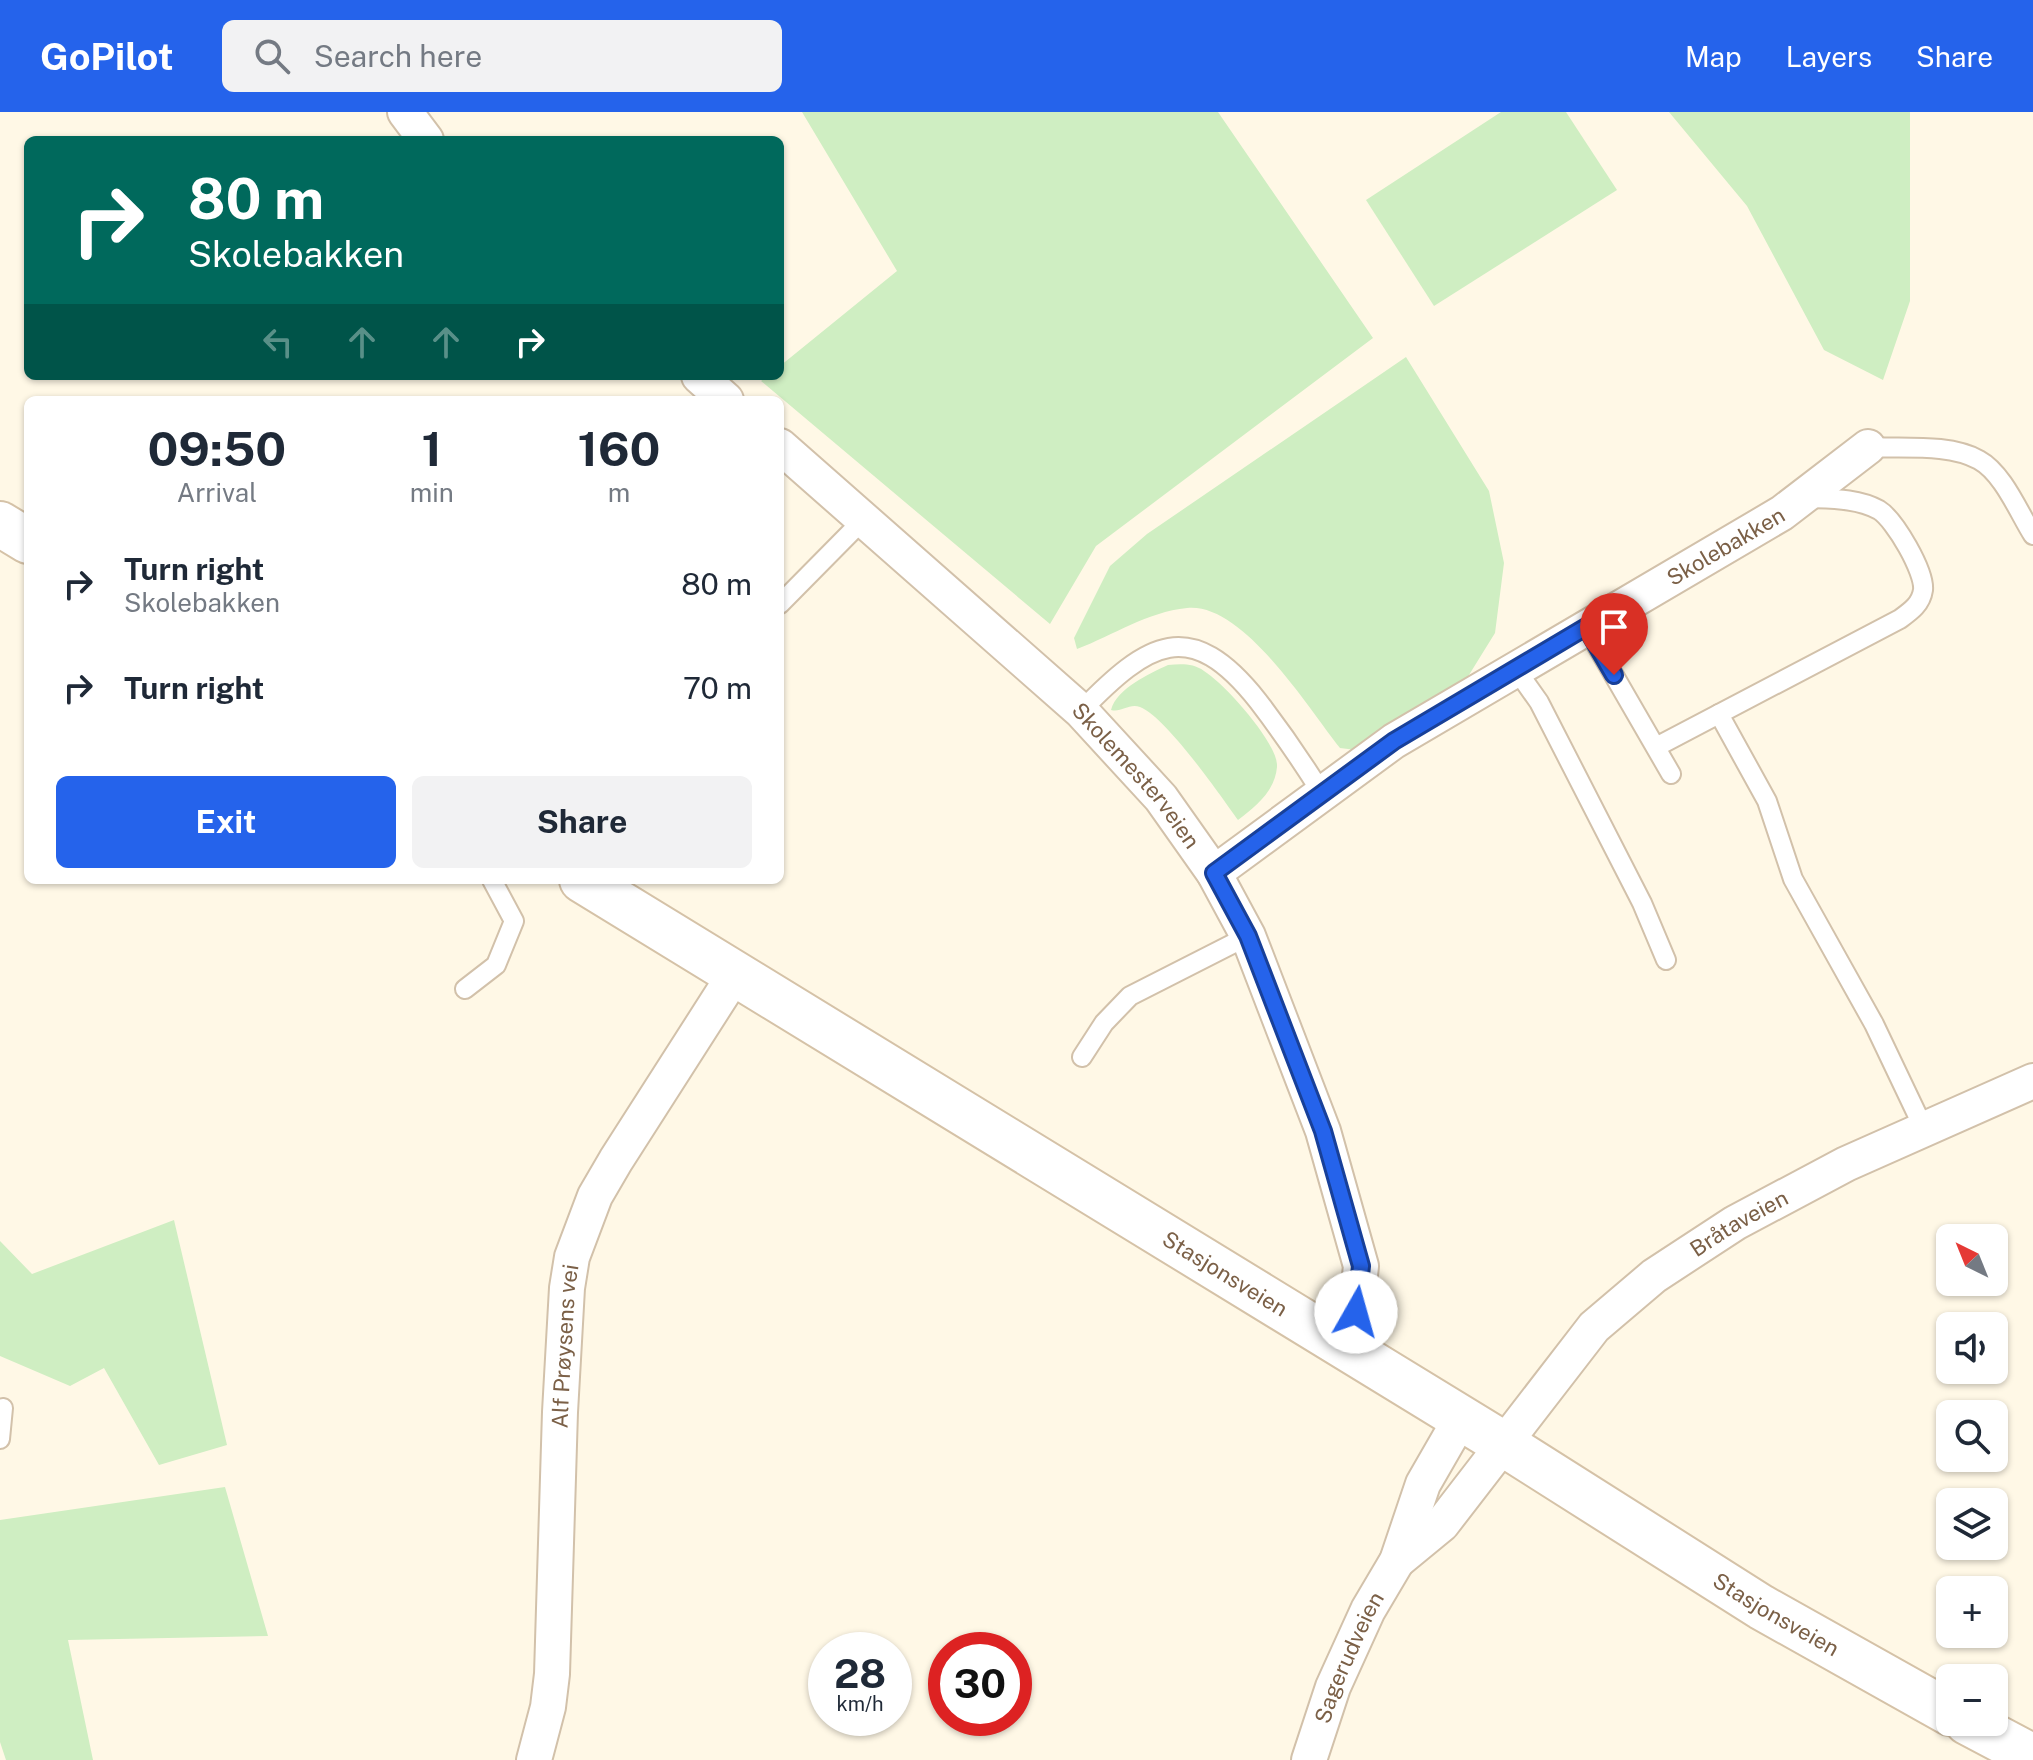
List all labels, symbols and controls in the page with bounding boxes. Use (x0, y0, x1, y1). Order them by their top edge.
search box (222, 20, 782, 92)
text: GoPilot (40, 34, 174, 79)
icon: search (250, 34, 294, 78)
text: Search here (314, 38, 482, 74)
text: Map (1685, 40, 1742, 73)
text: Layers (1786, 40, 1872, 73)
text: Share (1916, 40, 1993, 73)
text: 80 m (188, 166, 324, 232)
icon: right (56, 168, 160, 272)
text: Skolebakken (188, 233, 404, 275)
icon: left (256, 320, 300, 364)
icon: ahead (340, 320, 384, 364)
icon: ahead (424, 320, 468, 364)
icon: right (508, 320, 552, 364)
text: 09:50 (148, 420, 286, 477)
text: 1 (422, 420, 442, 477)
text: 160 (577, 420, 660, 477)
text: Arrival (177, 477, 257, 508)
text: min (410, 477, 454, 508)
text: m (608, 477, 630, 508)
street label: Skolebakken (1662, 501, 1789, 591)
text: Turn right (124, 551, 264, 587)
icon: right (56, 562, 100, 606)
text: 80 m (681, 566, 752, 602)
text: Skolebakken (124, 587, 280, 618)
pin (1580, 593, 1648, 675)
icon: arrive (1592, 605, 1636, 649)
icon: right (56, 666, 100, 710)
text: Turn right (124, 670, 264, 706)
text: 70 m (683, 670, 752, 706)
street label: Skolemesterveien (1067, 697, 1205, 853)
button: Exit (56, 776, 396, 868)
button: Share (412, 776, 752, 868)
street label: Bråtaveien (1685, 1184, 1792, 1262)
north arrow (1936, 1224, 2008, 1296)
map controls (1936, 1224, 2008, 1736)
street label: Stasjonsveien (1158, 1225, 1292, 1322)
street label: Alf Prøysens vei (547, 1262, 584, 1429)
position arrow (1314, 1270, 1398, 1354)
button: sound (1936, 1312, 2008, 1384)
button: search (1936, 1400, 2008, 1472)
button: layers (1936, 1488, 2008, 1560)
street label: Stasjonsveien (1708, 1567, 1844, 1661)
button: + (1936, 1576, 2008, 1648)
street label: Sagerudveien (1309, 1587, 1389, 1727)
speed limit sign: 30 (928, 1632, 1032, 1736)
text: 28 (834, 1650, 886, 1697)
button: − (1936, 1664, 2008, 1736)
text: km/h (836, 1692, 884, 1716)

